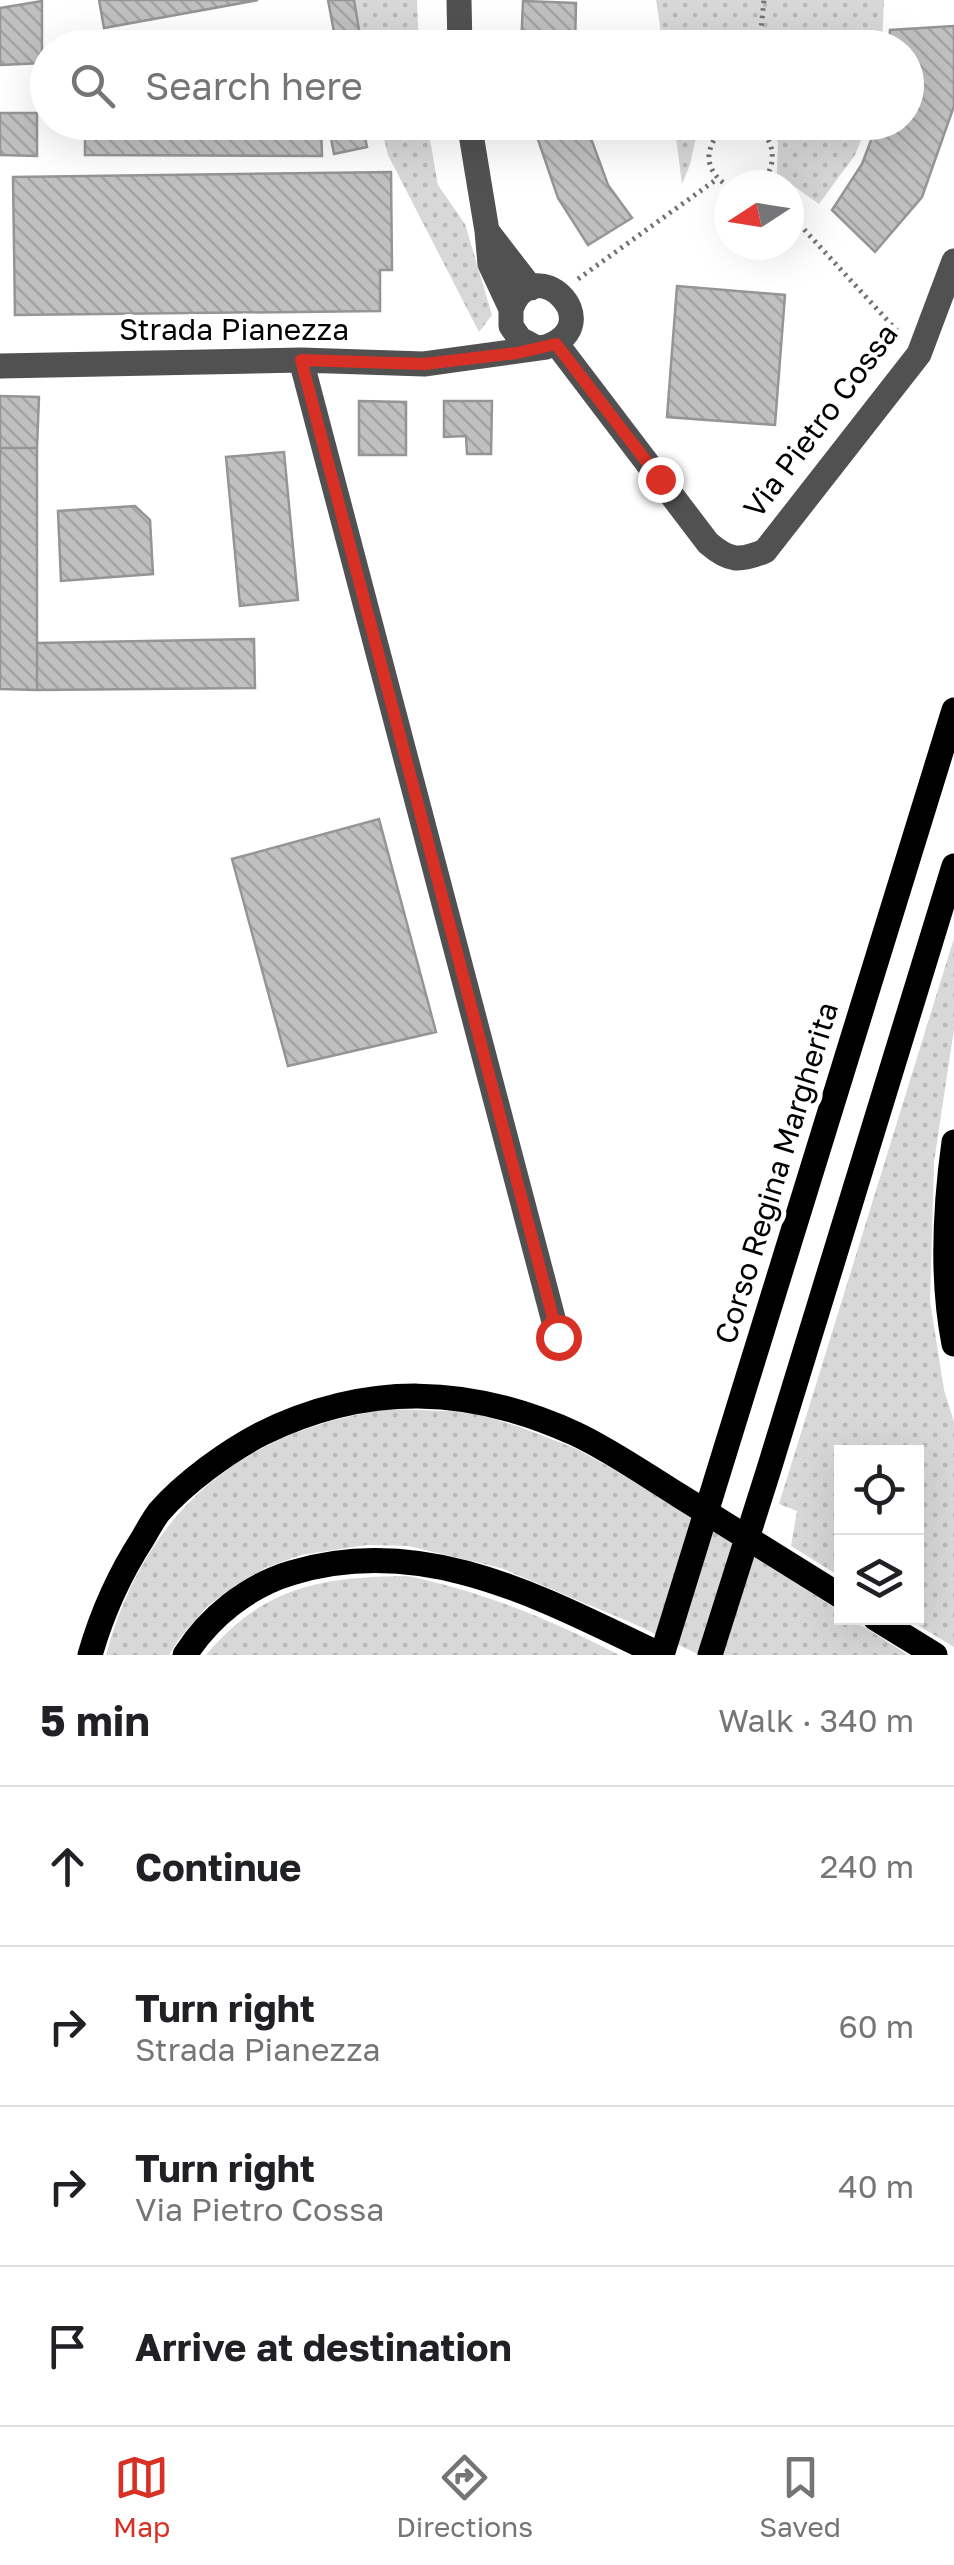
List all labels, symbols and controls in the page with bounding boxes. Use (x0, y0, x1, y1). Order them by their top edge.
search box (30, 30, 924, 140)
icon: search (65, 58, 120, 113)
text: Search here (145, 63, 363, 108)
north arrow (714, 170, 804, 260)
street label: Strada Pianezza (119, 311, 349, 347)
street label: Via Pietro Cossa (735, 316, 905, 525)
route end (638, 457, 684, 503)
street label: Corso Regina Margherita (707, 997, 845, 1348)
route start (536, 1315, 582, 1361)
map controls (834, 1445, 924, 1625)
button: locate (834, 1445, 924, 1535)
button: layers (834, 1535, 924, 1625)
text: 5 min (40, 1695, 150, 1745)
text: Walk · 340 m (718, 1701, 914, 1739)
icon: ahead (40, 1839, 95, 1894)
text: Continue (135, 1844, 301, 1889)
text: 240 m (820, 1847, 914, 1885)
text: Turn right (135, 1985, 315, 2030)
icon: right (40, 1999, 95, 2054)
text: 60 m (838, 2007, 914, 2045)
text: Strada Pianezza (135, 2030, 381, 2068)
text: Turn right (135, 2145, 315, 2190)
icon: right (40, 2159, 95, 2214)
text: 40 m (838, 2167, 914, 2205)
text: Via Pietro Cossa (135, 2190, 384, 2228)
icon: arrive (40, 2319, 95, 2374)
text: Arrive at destination (135, 2324, 512, 2369)
tab: Map (113, 2450, 170, 2543)
tab: Directions (396, 2450, 533, 2543)
tab: Saved (759, 2450, 841, 2543)

